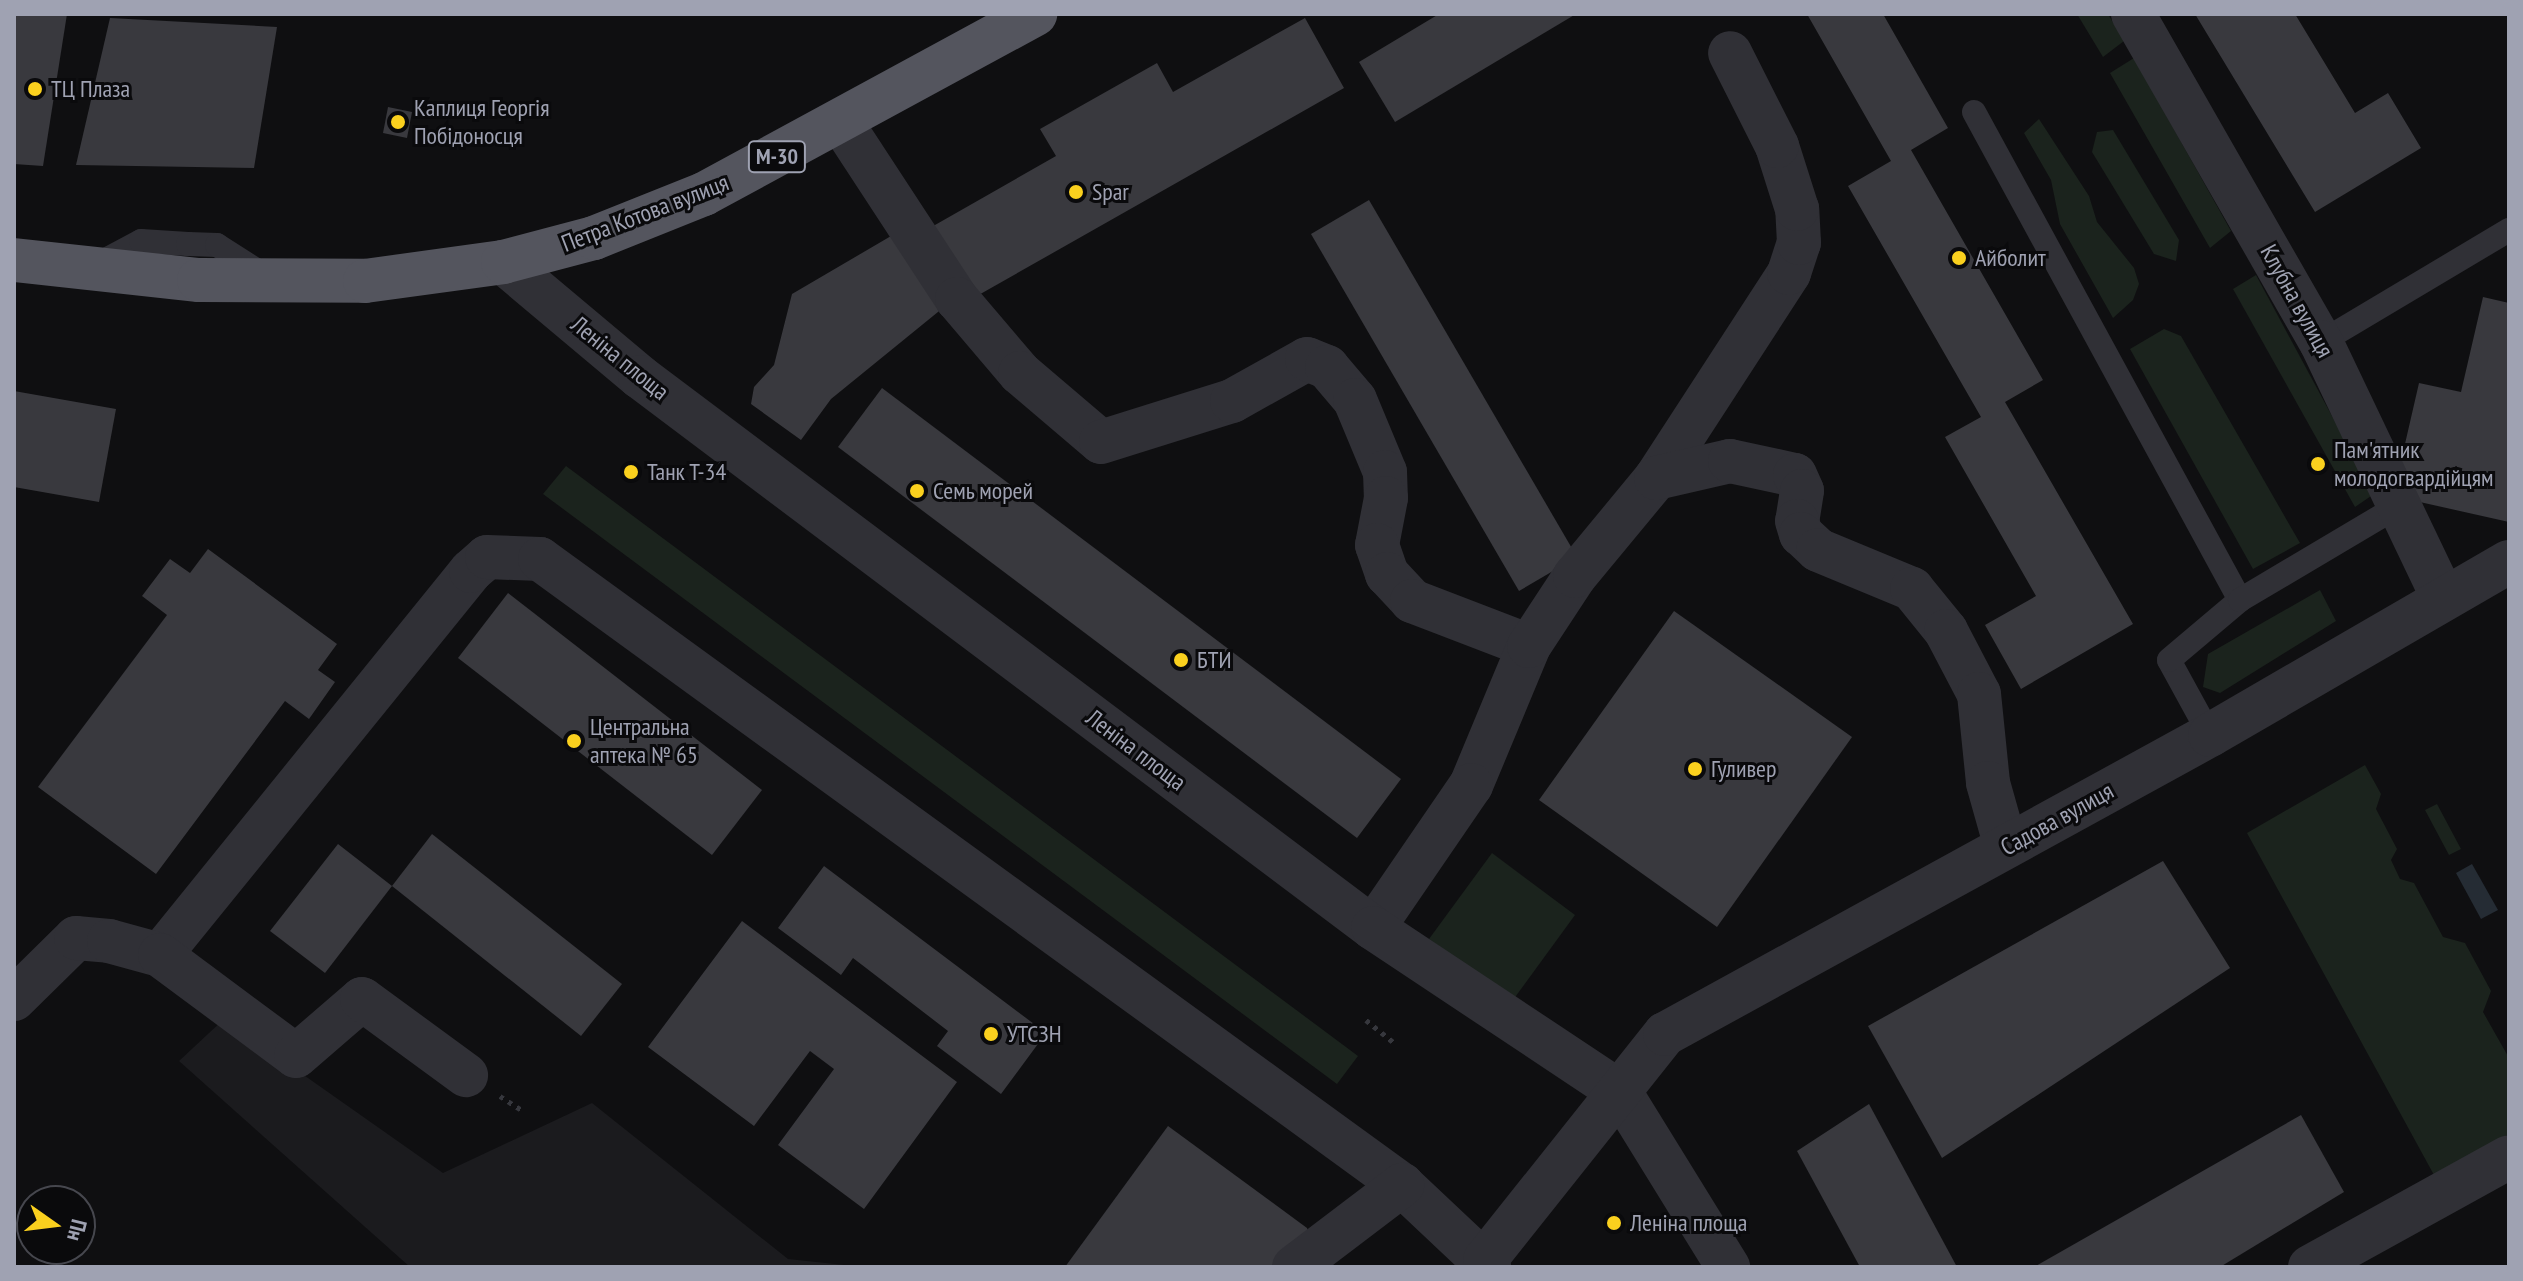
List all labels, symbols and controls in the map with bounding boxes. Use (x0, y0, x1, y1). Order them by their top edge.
place label: ТЦ Плаза (51, 75, 130, 103)
marker: ТЦ Плаза (26, 80, 44, 98)
place label: Каплиця Георгія Побідоносця (414, 94, 550, 150)
marker: Каплиця Георгія Побідоносця (389, 113, 407, 131)
road number: М-30 (747, 139, 807, 175)
street label: Петра Котова вулиця (557, 168, 733, 258)
place label: Spar (1092, 178, 1129, 206)
marker: Spar (1067, 183, 1085, 201)
street label: Клубна вулиця (2254, 240, 2340, 362)
place label: Айболит (1975, 244, 2046, 272)
marker: Айболит (1950, 249, 1968, 267)
street label: Леніна площа (565, 310, 675, 406)
place label: Пам'ятник молодогвардійцям (2334, 436, 2493, 492)
marker: Пам'ятник молодогвардійцям (2309, 455, 2327, 473)
place label: Танк Т-34 (647, 458, 727, 486)
marker: Танк Т-34 (622, 463, 640, 481)
place label: Семь морей (933, 477, 1034, 505)
marker: Семь морей (908, 482, 926, 500)
place label: БТИ (1197, 646, 1231, 674)
marker: БТИ (1172, 651, 1190, 669)
street label: Леніна площа (1080, 703, 1192, 797)
place label: Центральна аптека № 65 (590, 713, 698, 769)
marker: Центральна аптека № 65 (565, 732, 583, 750)
place label: Гуливер (1711, 755, 1776, 783)
marker: Гуливер (1686, 760, 1704, 778)
street label: Садова вулиця (1996, 776, 2118, 862)
place label: УТСЗН (1007, 1020, 1062, 1048)
marker: УТСЗН (982, 1025, 1000, 1043)
north arrow (16, 1185, 96, 1265)
place label: Леніна площа (1630, 1209, 1747, 1237)
marker: Леніна площа (1605, 1214, 1623, 1232)
text: Пн (61, 1217, 94, 1244)

